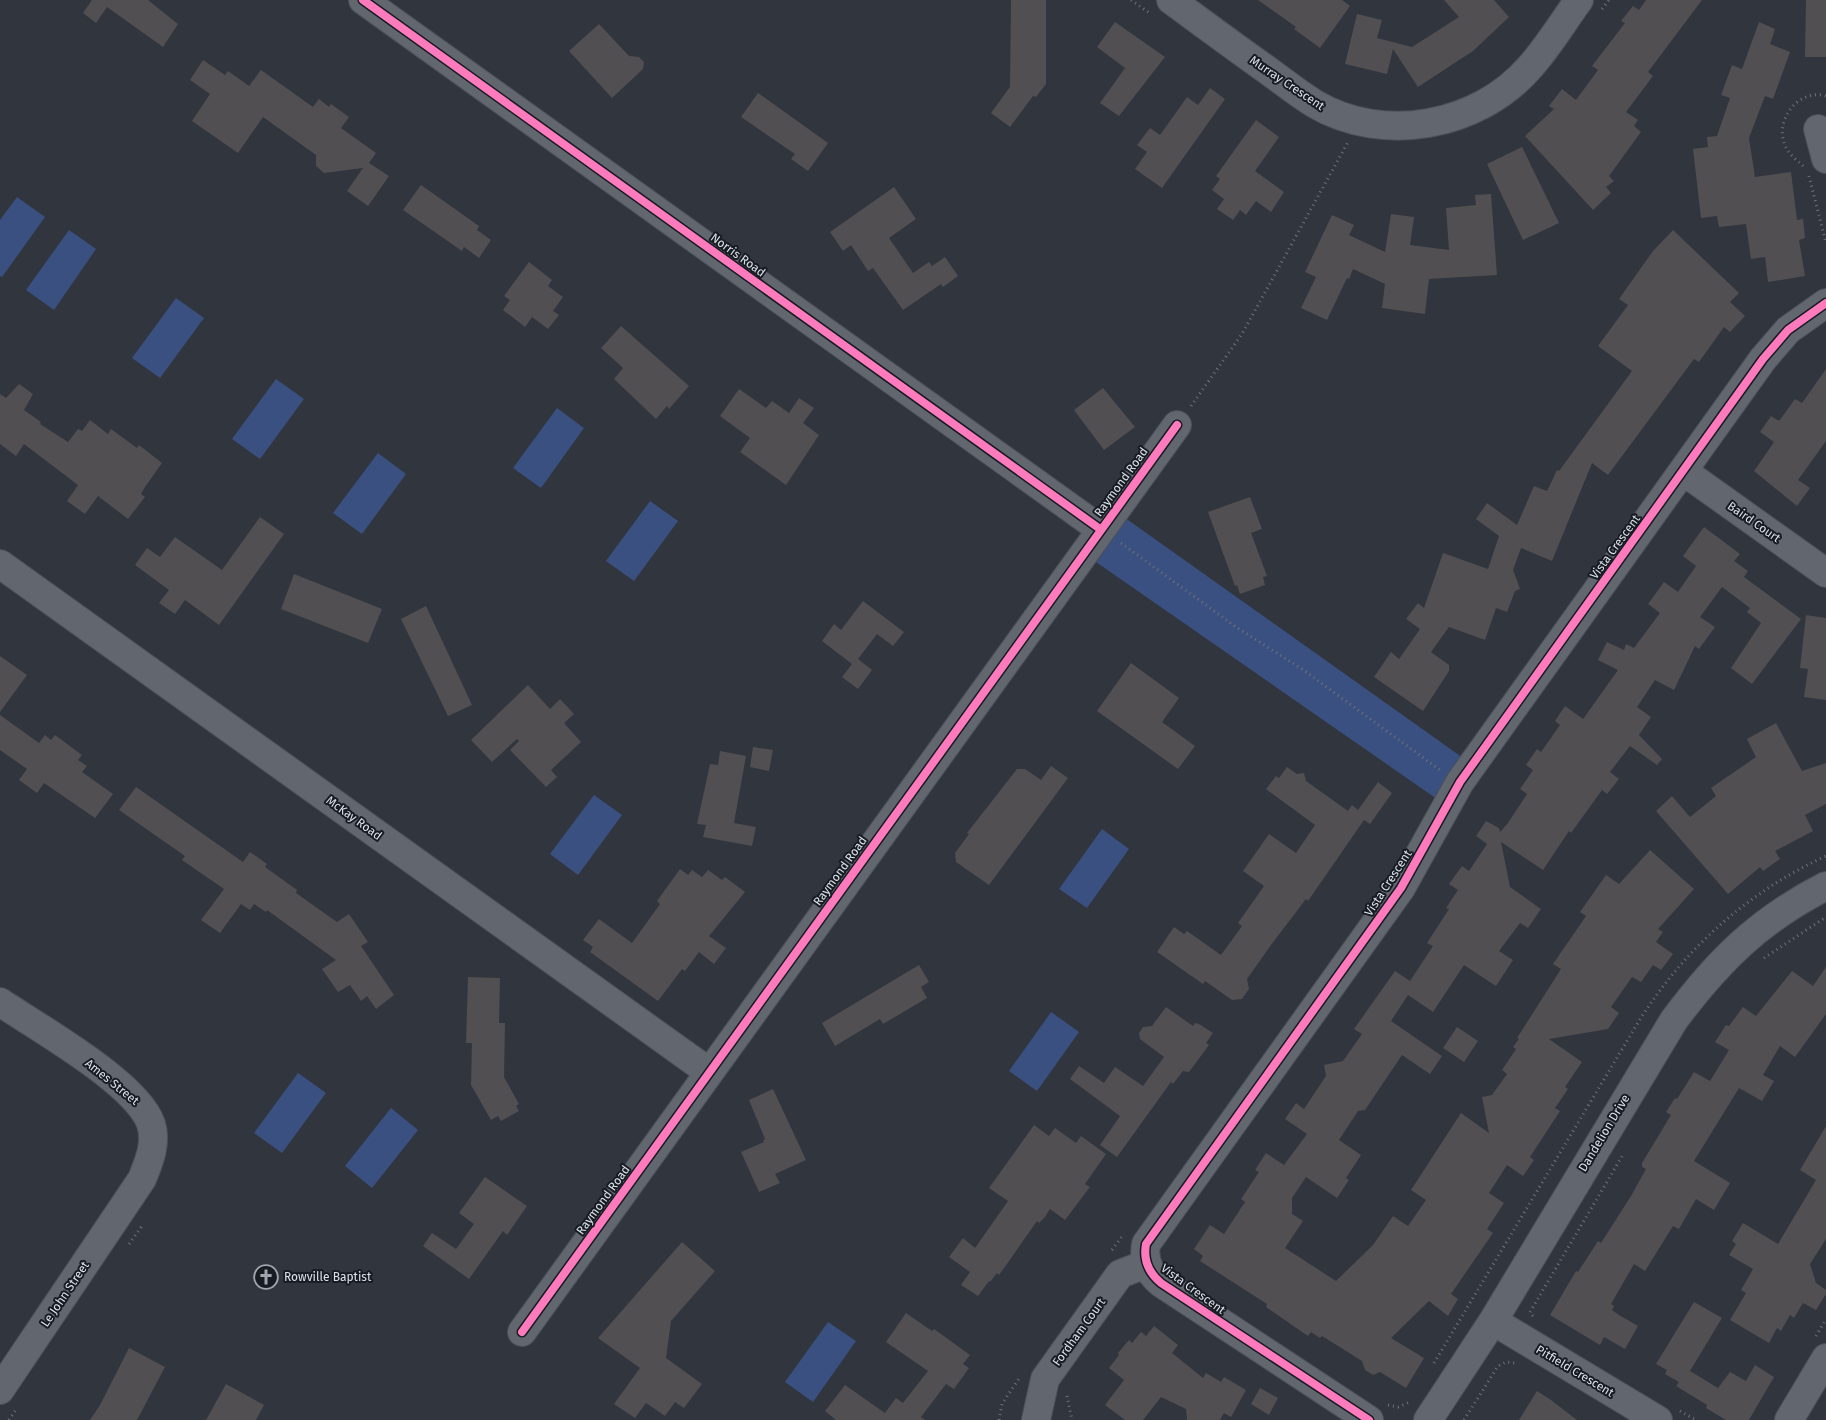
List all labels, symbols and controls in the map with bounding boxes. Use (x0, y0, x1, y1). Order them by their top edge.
street label: Murray Crescent (1247, 53, 1328, 113)
street label: Norris Road (708, 230, 768, 280)
street label: Raymond Road (1091, 445, 1151, 519)
street label: Baird Court (1725, 499, 1784, 546)
street label: Vista Crescent (1587, 512, 1643, 582)
street label: McKay Road (324, 793, 384, 843)
street label: Raymond Road (810, 834, 870, 908)
street label: Vista Crescent (1361, 847, 1415, 919)
street label: Ames Street (82, 1056, 142, 1108)
street label: Dandelion Drive (1576, 1092, 1632, 1174)
street label: Raymond Road (573, 1163, 633, 1237)
street label: Le John Street (38, 1258, 92, 1329)
street label: Vista Crescent (1158, 1261, 1228, 1317)
church icon: Rowville Baptist (253, 1264, 279, 1290)
place label: Rowville Baptist (284, 1270, 372, 1284)
street label: Fordham Court (1050, 1295, 1109, 1369)
street label: Pitfield Crescent (1534, 1342, 1617, 1400)

